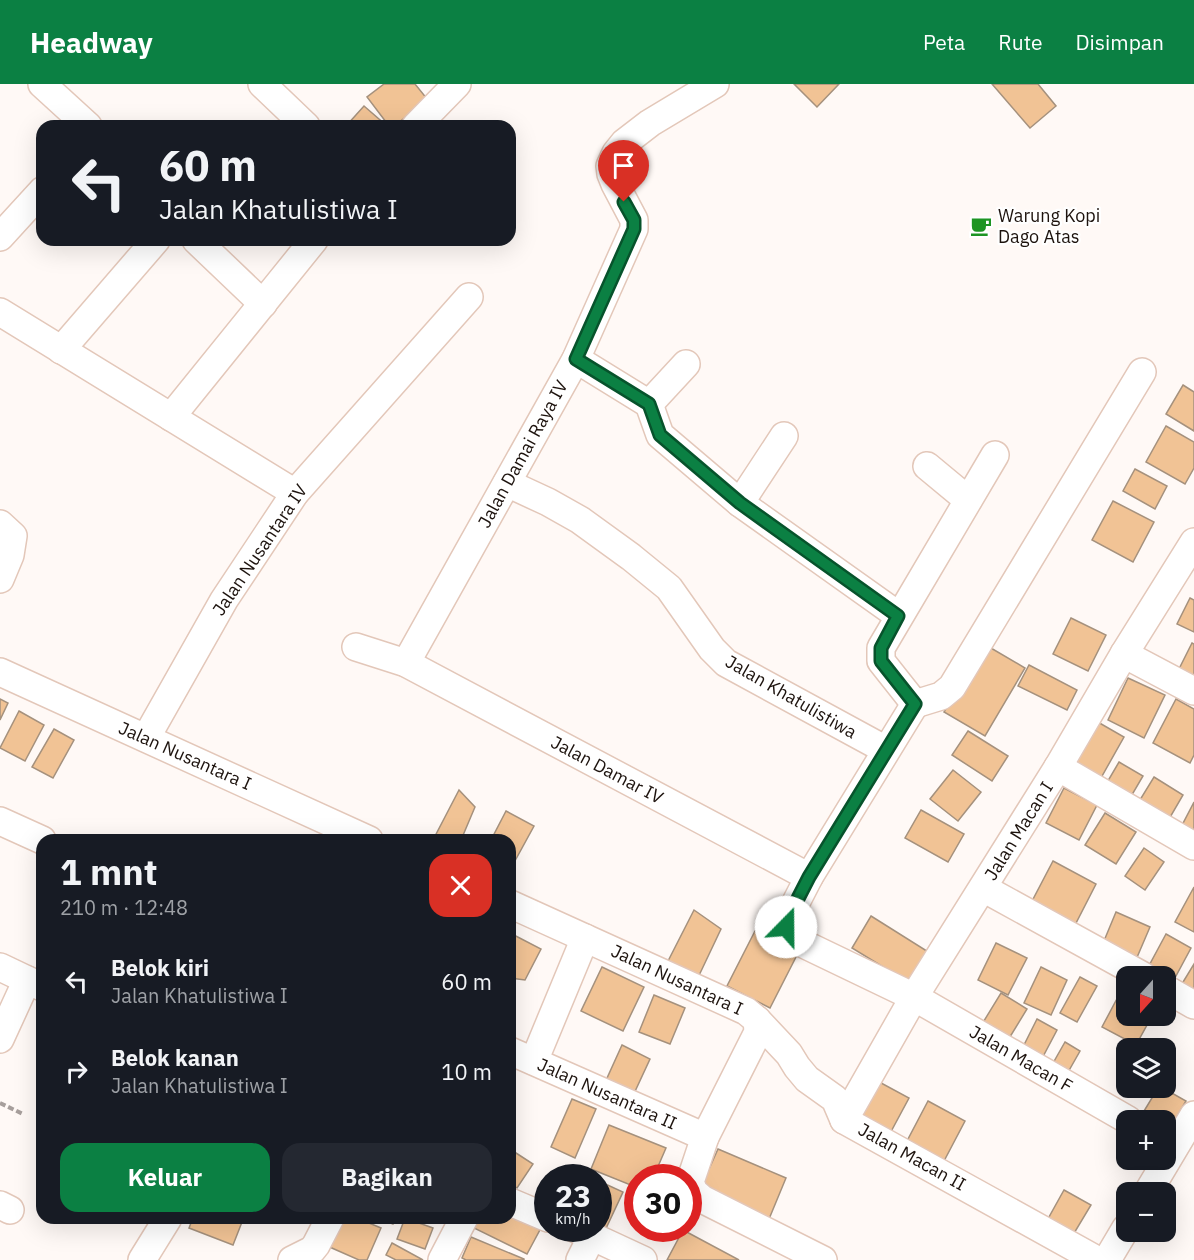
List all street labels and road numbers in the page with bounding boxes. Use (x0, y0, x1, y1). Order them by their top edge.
street label: Jalan Damai Raya IV (472, 376, 573, 532)
street label: Jalan Nusantara IV (207, 480, 312, 620)
street label: Jalan Khatulistiwa (722, 650, 861, 744)
street label: Jalan Nusantara I (115, 716, 255, 795)
street label: Jalan Damar IV (547, 730, 667, 809)
street label: Jalan Macan I (979, 777, 1058, 884)
street label: Jalan Nusantara I (608, 939, 747, 1020)
street label: Jalan Macan F (966, 1020, 1077, 1097)
street label: Jalan Nusantara II (534, 1053, 680, 1135)
street label: Jalan Macan II (854, 1118, 970, 1196)

